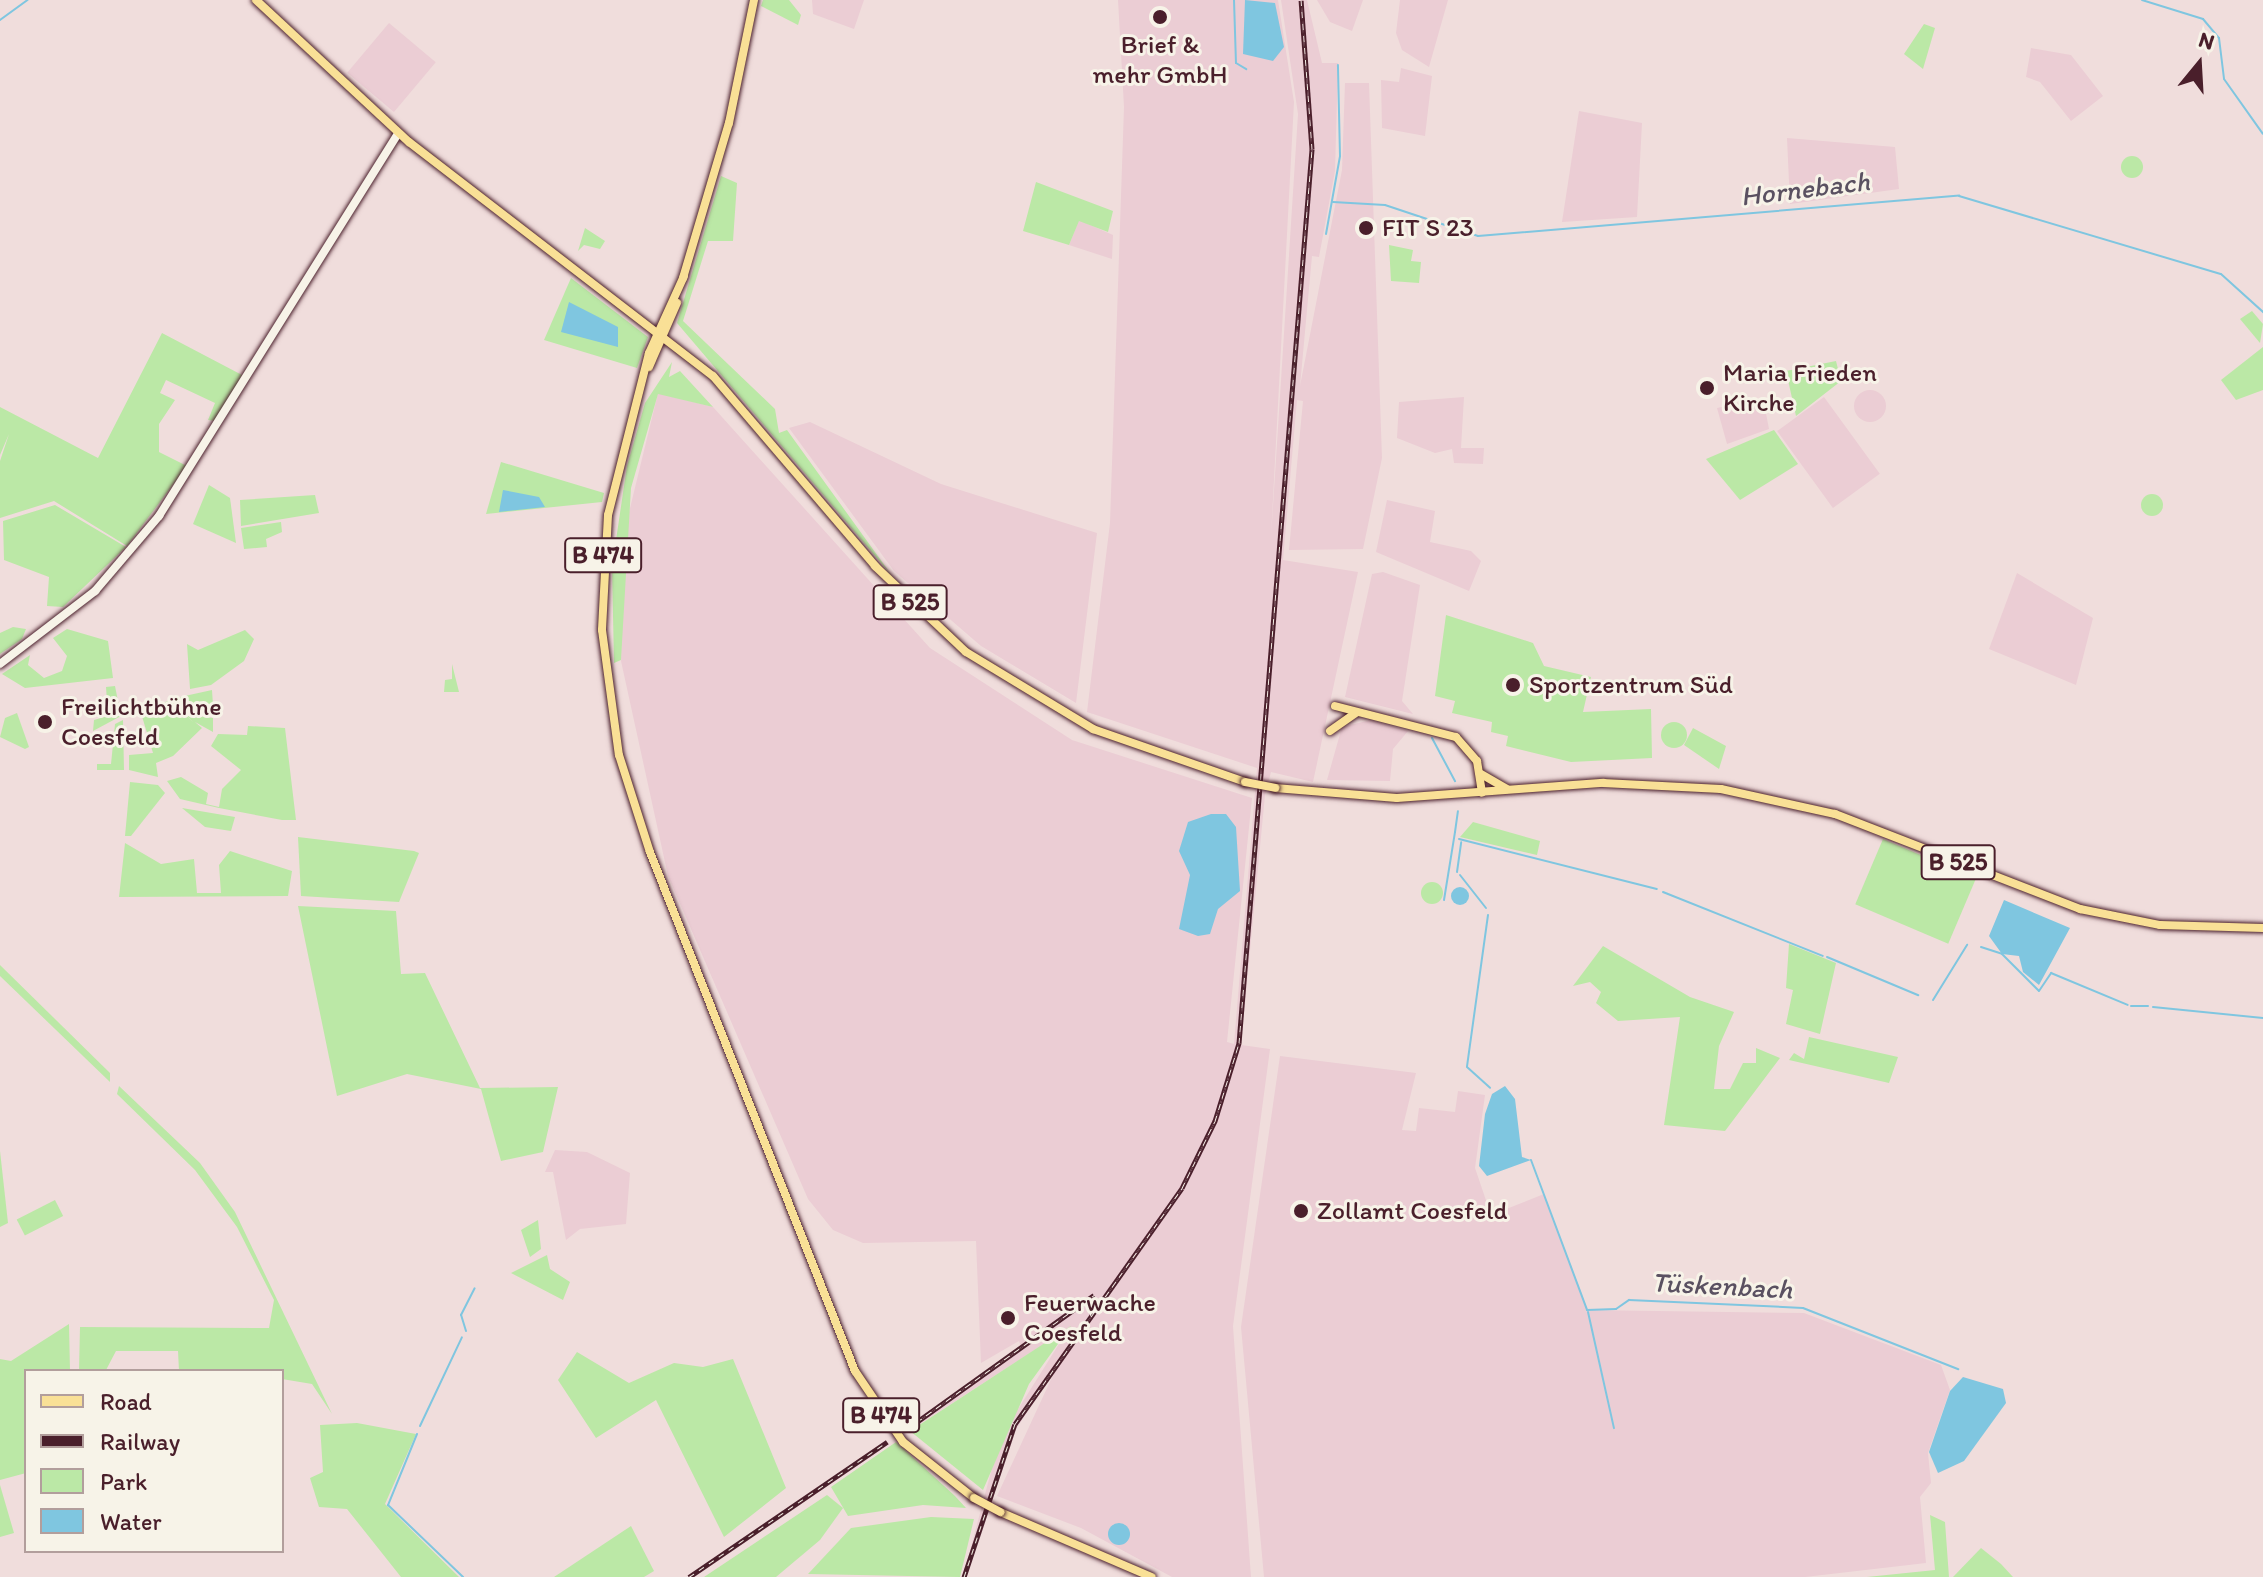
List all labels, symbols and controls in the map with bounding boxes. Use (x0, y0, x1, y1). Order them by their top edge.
marker: Brief & mehr GmbH (1151, 8, 1169, 26)
north arrow (2159, 24, 2239, 104)
text: N (2195, 26, 2218, 56)
place label: Brief & mehr GmbH (1092, 29, 1228, 90)
water label: Hornebach (1739, 163, 1871, 213)
place label: FIT S 23 (1382, 212, 1474, 244)
marker: FIT S 23 (1357, 219, 1375, 237)
place label: Maria Frieden Kirche (1723, 357, 1877, 418)
marker: Maria Frieden Kirche (1698, 379, 1716, 397)
road number: B 474 (563, 535, 643, 575)
road number: B 525 (872, 582, 948, 622)
place label: Sportzentrum Süd (1529, 669, 1733, 701)
marker: Sportzentrum Süd (1504, 676, 1522, 694)
place label: Freilichtbühne Coesfeld (61, 691, 222, 752)
marker: Freilichtbühne Coesfeld (36, 713, 54, 731)
road number: B 525 (1920, 842, 1996, 882)
place label: Zollamt Coesfeld (1317, 1195, 1508, 1227)
marker: Zollamt Coesfeld (1292, 1202, 1310, 1220)
water label: Tüskenbach (1651, 1265, 1793, 1305)
place label: Feuerwache Coesfeld (1024, 1287, 1156, 1348)
marker: Feuerwache Coesfeld (999, 1309, 1017, 1327)
legend (24, 1369, 284, 1553)
text: Road (100, 1387, 152, 1416)
road number: B 474 (841, 1395, 921, 1435)
text: Railway (100, 1427, 180, 1456)
text: Park (100, 1467, 147, 1496)
text: Water (100, 1507, 162, 1536)

